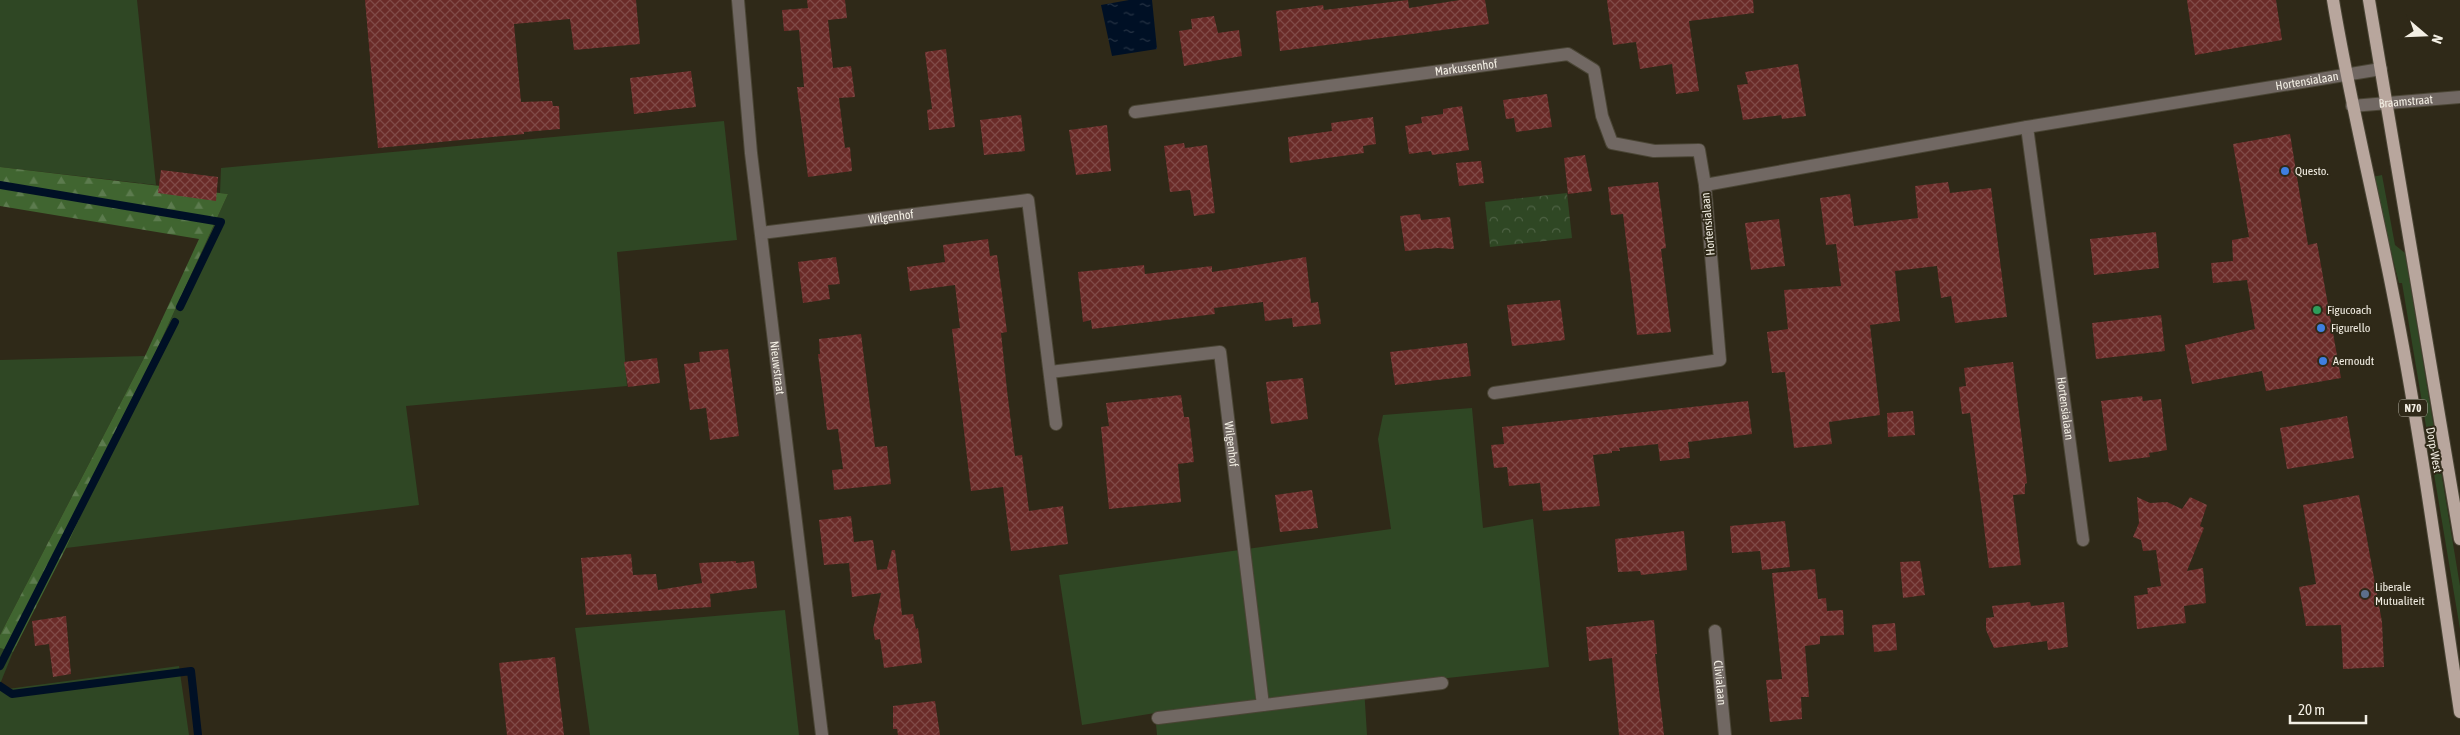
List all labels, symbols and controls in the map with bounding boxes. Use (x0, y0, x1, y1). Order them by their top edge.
north arrow (2400, 10, 2450, 60)
text: N (2428, 33, 2446, 46)
street label: Markussenhof (1434, 56, 1499, 79)
street label: Hortensialaan (2275, 69, 2340, 93)
street label: Braamstraat (2378, 92, 2434, 111)
place label: Questo. (2295, 164, 2329, 178)
marker: Questo. (2279, 165, 2291, 177)
street label: Hortensialaan (1698, 192, 1718, 256)
street label: Wilgenhof (868, 207, 915, 227)
place label: Figucoach (2327, 303, 2371, 317)
marker: Figucoach (2311, 304, 2323, 316)
place label: Figurello (2331, 321, 2371, 335)
marker: Figurello (2315, 322, 2327, 334)
street label: Nieuwstraat (767, 340, 787, 396)
place label: Aernoudt (2333, 354, 2375, 368)
marker: Aernoudt (2317, 355, 2329, 367)
street label: Hortensialaan (2054, 376, 2076, 441)
road number: N70 (2399, 399, 2427, 416)
street label: Wilgenhof (1222, 421, 1241, 468)
street label: Dorp-West (2423, 426, 2445, 474)
place label: Liberale Mutualiteit (2375, 580, 2425, 608)
marker: Liberale Mutualiteit (2359, 588, 2371, 600)
street label: Clivialaan (1711, 660, 1729, 706)
scale bar (2290, 692, 2366, 724)
text: 20 m (2298, 701, 2325, 718)

